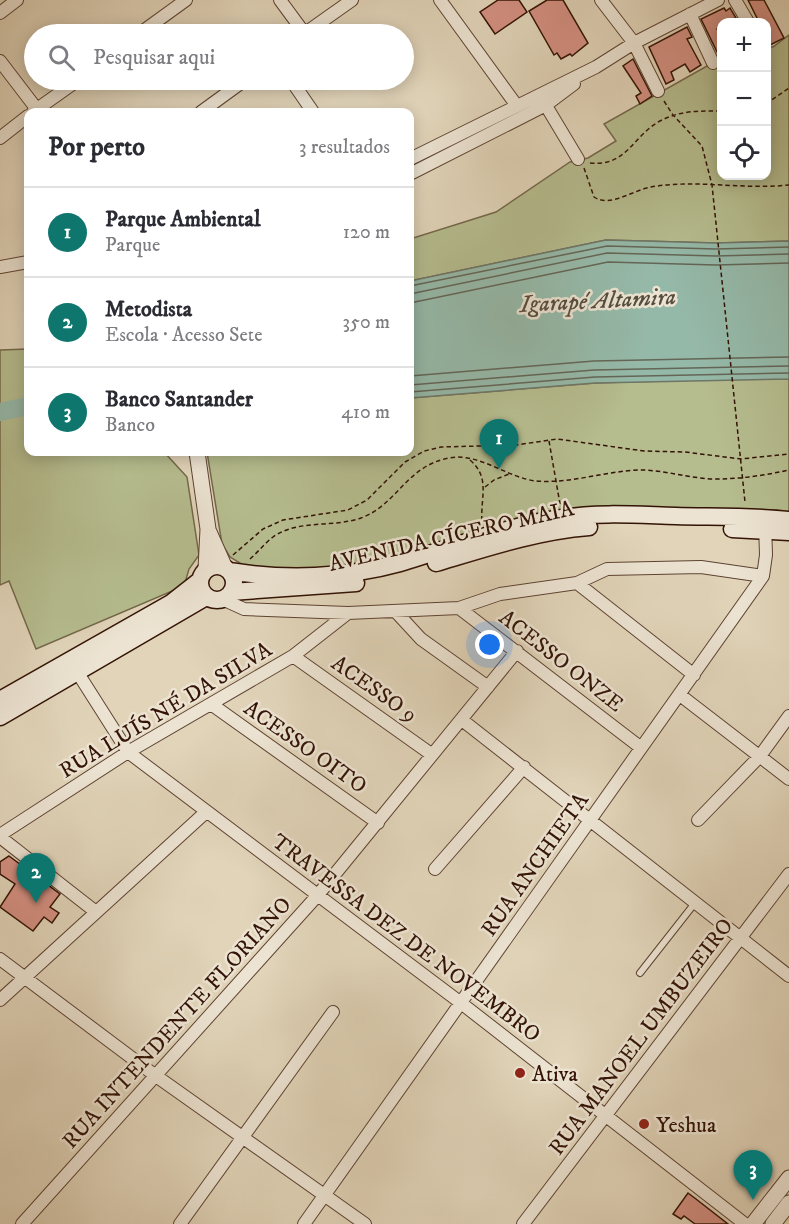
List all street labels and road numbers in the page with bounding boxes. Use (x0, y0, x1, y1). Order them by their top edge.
street label: AVENIDA CÍCERO MAIA (326, 494, 577, 578)
street label: ACESSO ONZE (493, 604, 629, 718)
street label: RUA LUÍS NÉ DA SILVA (54, 635, 278, 784)
street label: ACESSO 9 (326, 650, 422, 729)
street label: ACESSO OITO (238, 695, 372, 800)
street label: RUA ANCHIETA (476, 787, 595, 942)
street label: TRAVESSA DEZ DE NOVEMBRO (266, 828, 546, 1048)
street label: RUA INTENDENTE FLORIANO (57, 892, 297, 1154)
street label: RUA MANOEL UMBUZEIRO (543, 913, 739, 1161)

